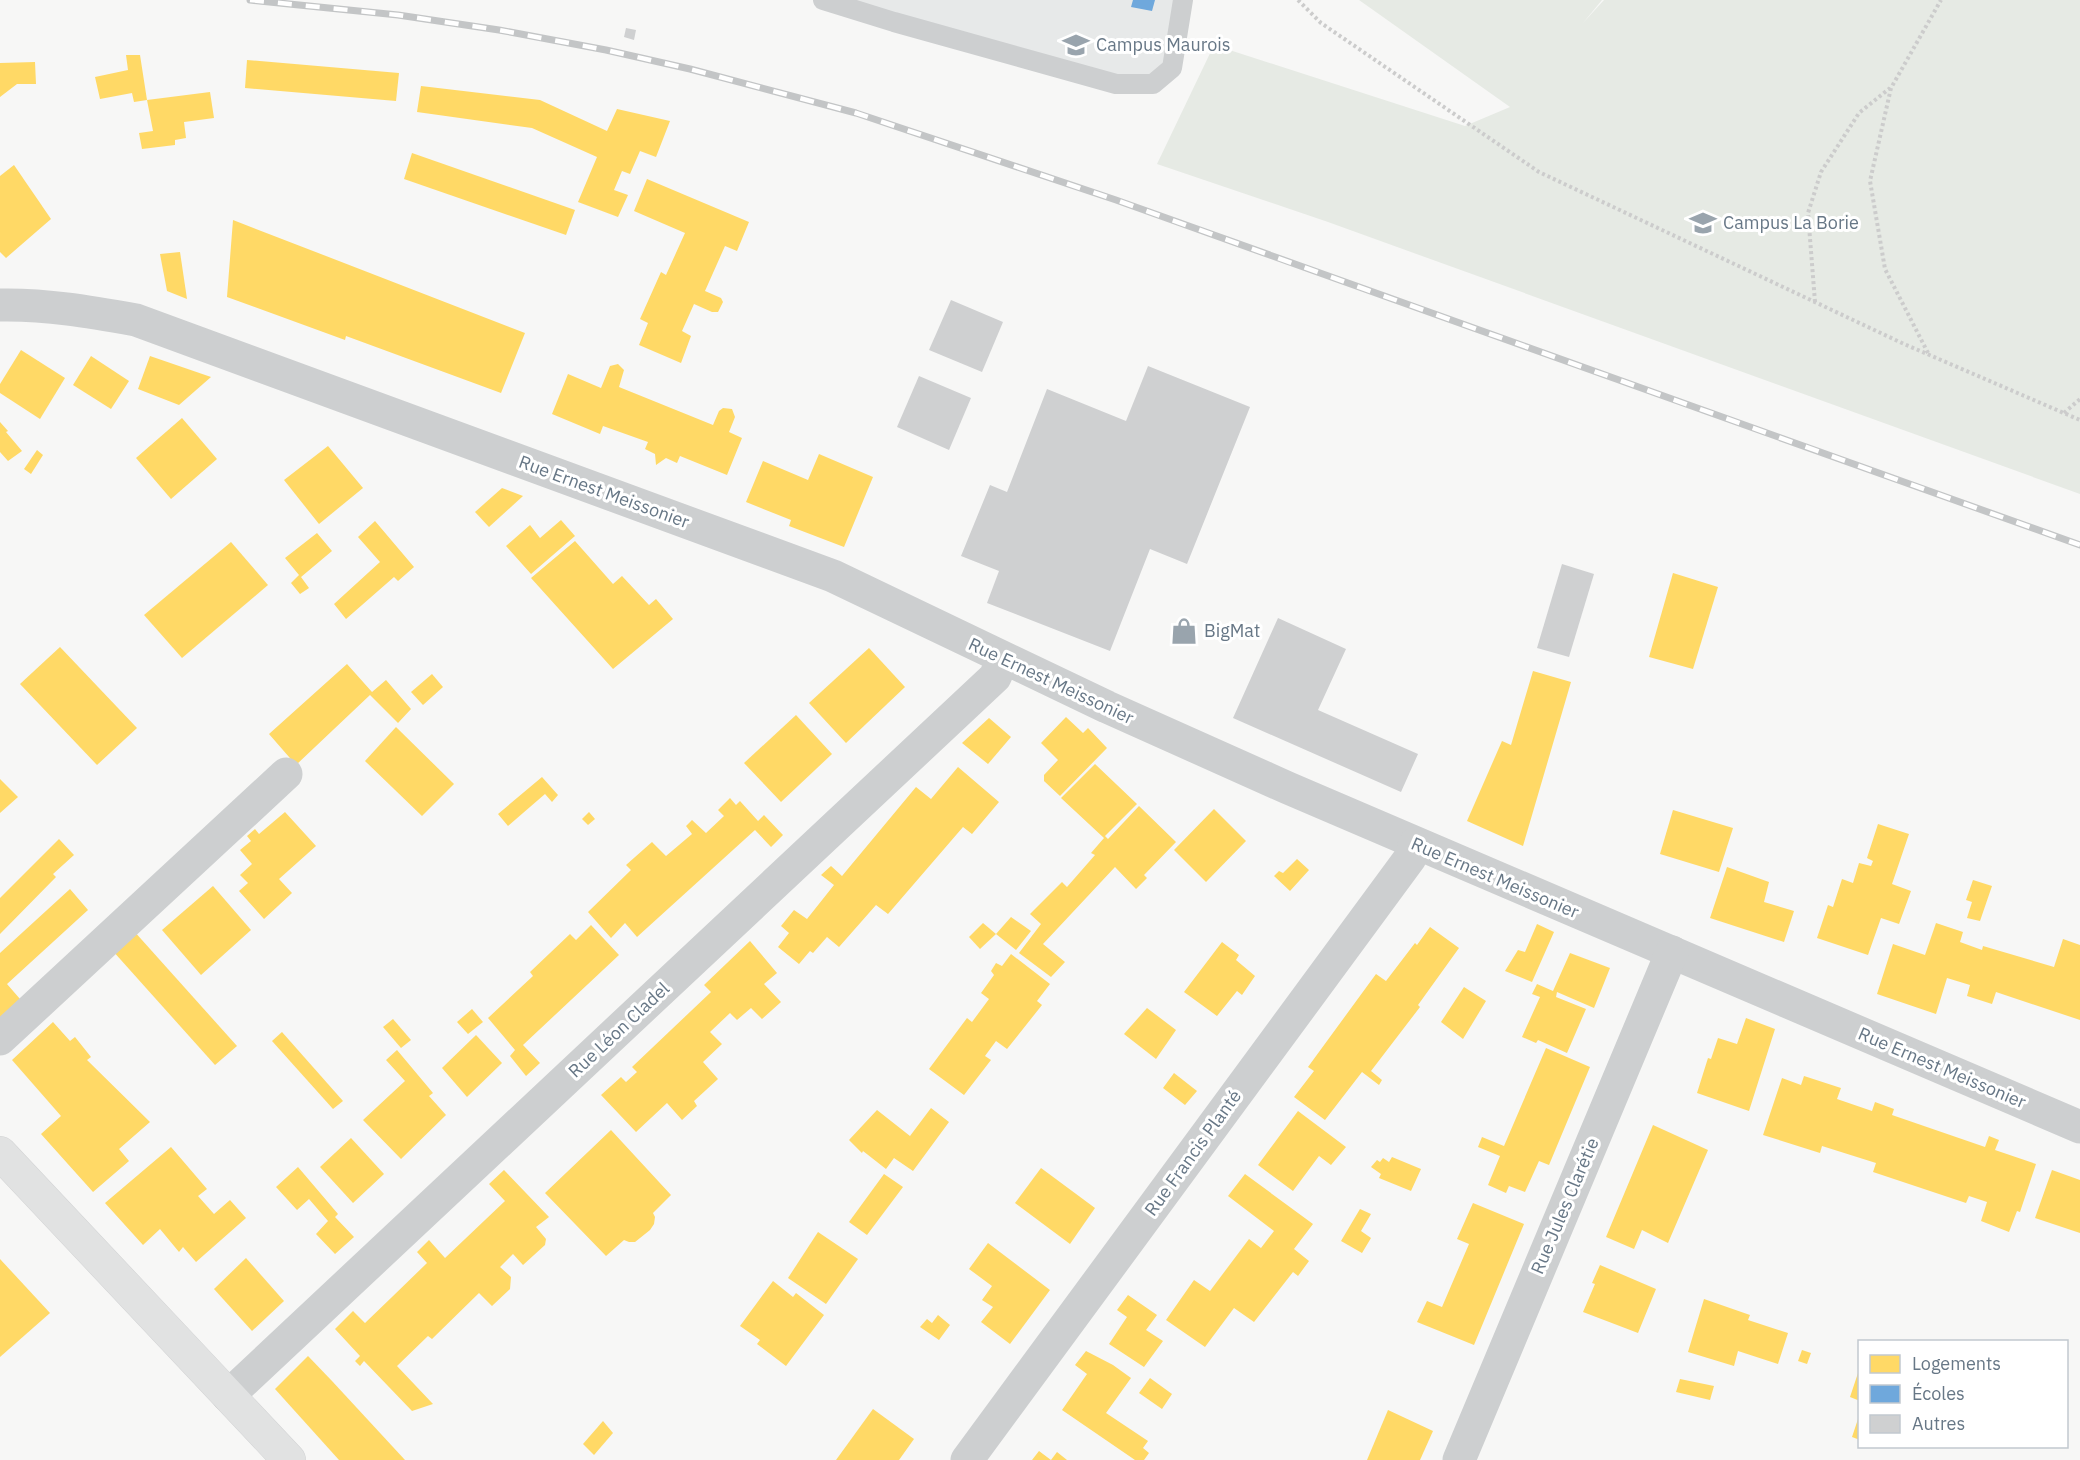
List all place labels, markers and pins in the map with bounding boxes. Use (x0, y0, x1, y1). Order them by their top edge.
school or university icon: Campus Maurois (1061, 30, 1091, 60)
place label: Campus Maurois (1096, 33, 1231, 56)
school or university icon: Campus La Borie (1688, 208, 1718, 238)
place label: Campus La Borie (1723, 211, 1859, 234)
shop icon: BigMat (1169, 616, 1199, 646)
place label: BigMat (1204, 619, 1260, 642)

